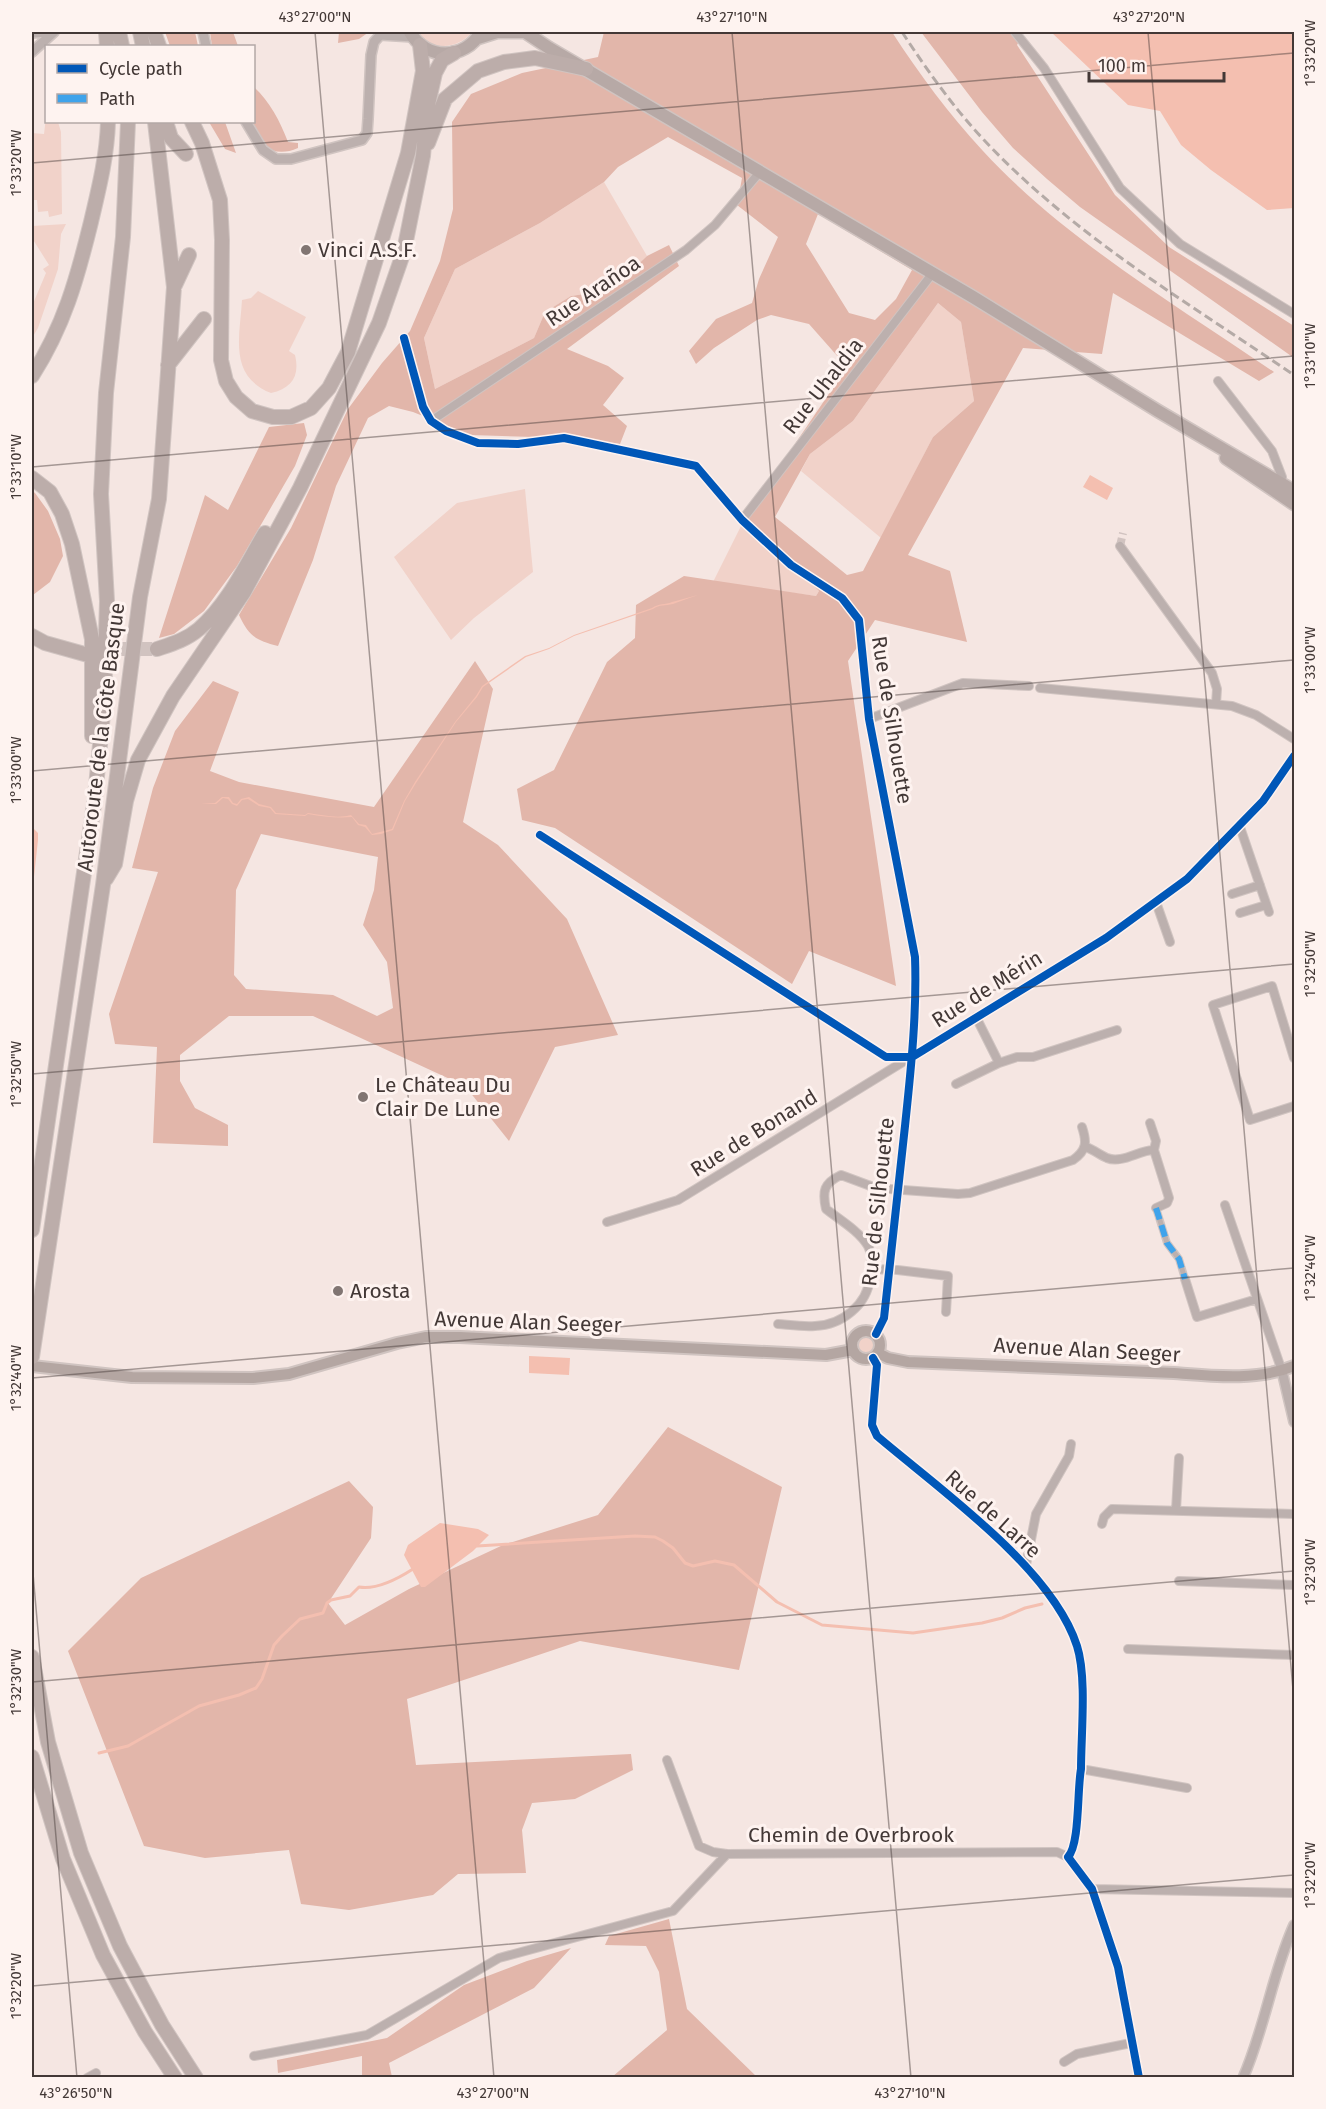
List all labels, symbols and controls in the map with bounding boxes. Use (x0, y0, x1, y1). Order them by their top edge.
text: 43°27'00"N (278, 8, 352, 26)
text: 43°27'10"N (696, 8, 768, 26)
text: 43°27'20"N (1113, 8, 1185, 26)
text: 1°33'20"W (1301, 19, 1319, 86)
legend (45, 45, 255, 123)
scale bar (1089, 45, 1224, 83)
text: 100 m (1098, 55, 1146, 77)
text: Cycle path (99, 58, 183, 80)
text: Path (99, 88, 135, 110)
text: 1°33'20"W (7, 129, 25, 196)
place label: Vinci A.S.F. (318, 237, 417, 263)
marker: Vinci A.S.F. (299, 243, 313, 257)
street label: Rue Arañoa (541, 250, 645, 332)
text: 1°33'10"W (1301, 323, 1319, 389)
street label: Rue Uhaldia (777, 333, 869, 439)
text: 1°33'10"W (7, 434, 25, 500)
street label: Autoroute de la Côte Basque (72, 601, 130, 873)
text: 1°33'00"W (1301, 626, 1319, 694)
street label: Rue de Silhouette (866, 634, 918, 806)
text: 1°33'00"W (7, 736, 25, 804)
text: 1°32'50"W (1301, 930, 1319, 997)
street label: Rue de Mérin (927, 945, 1047, 1033)
text: 1°32'50"W (7, 1040, 25, 1107)
place label: Le Château Du Clair De Lune (375, 1072, 511, 1122)
street label: Rue de Bonand (686, 1084, 822, 1182)
marker: Le Château Du Clair De Lune (356, 1090, 370, 1104)
street label: Rue de Silhouette (856, 1116, 900, 1288)
text: 1°32'40"W (1301, 1234, 1319, 1301)
place label: Arosta (350, 1278, 410, 1304)
marker: Arosta (331, 1284, 345, 1298)
street label: Avenue Alan Seeger (434, 1306, 622, 1338)
street label: Avenue Alan Seeger (993, 1332, 1181, 1368)
text: 1°32'40"W (7, 1344, 25, 1411)
street label: Rue de Larre (940, 1464, 1046, 1564)
text: 1°32'30"W (1301, 1538, 1319, 1605)
text: 1°32'30"W (7, 1648, 25, 1715)
street label: Chemin de Overbrook (748, 1822, 954, 1848)
text: 1°32'20"W (1301, 1841, 1319, 1908)
text: 1°32'20"W (7, 1952, 25, 2019)
text: 43°26'50"N (39, 2084, 113, 2102)
text: 43°27'00"N (456, 2084, 530, 2102)
text: 43°27'10"N (874, 2084, 946, 2102)

